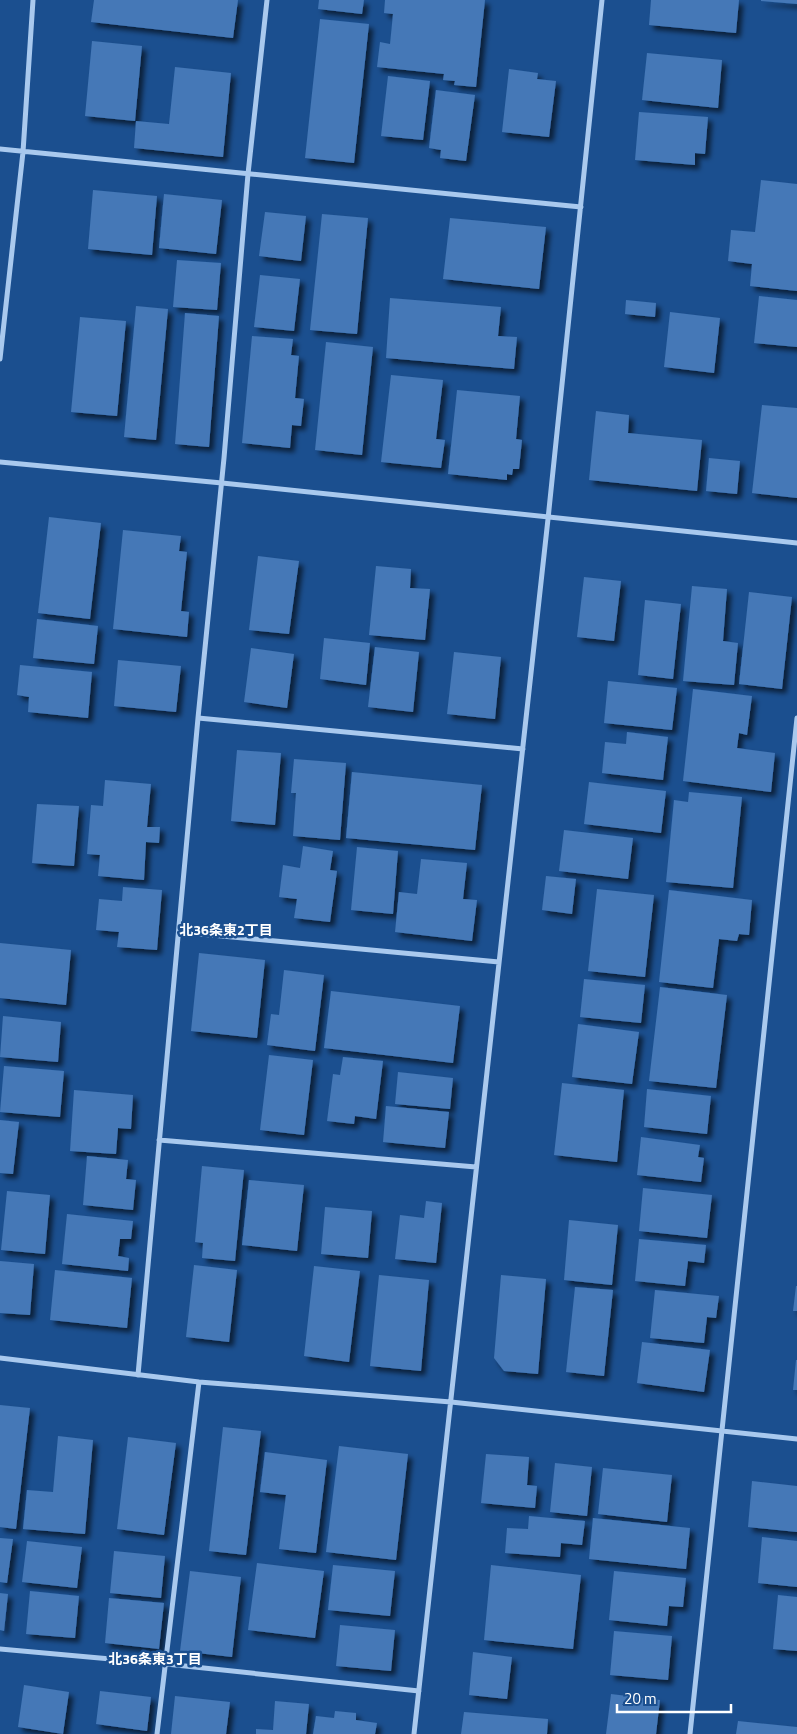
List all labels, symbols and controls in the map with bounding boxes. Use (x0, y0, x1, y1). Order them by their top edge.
district label: 北36条東2丁目 (179, 919, 273, 940)
district label: 北36条東3丁目 (108, 1648, 202, 1669)
scale bar (617, 1682, 731, 1714)
text: 20 m (624, 1687, 657, 1710)

